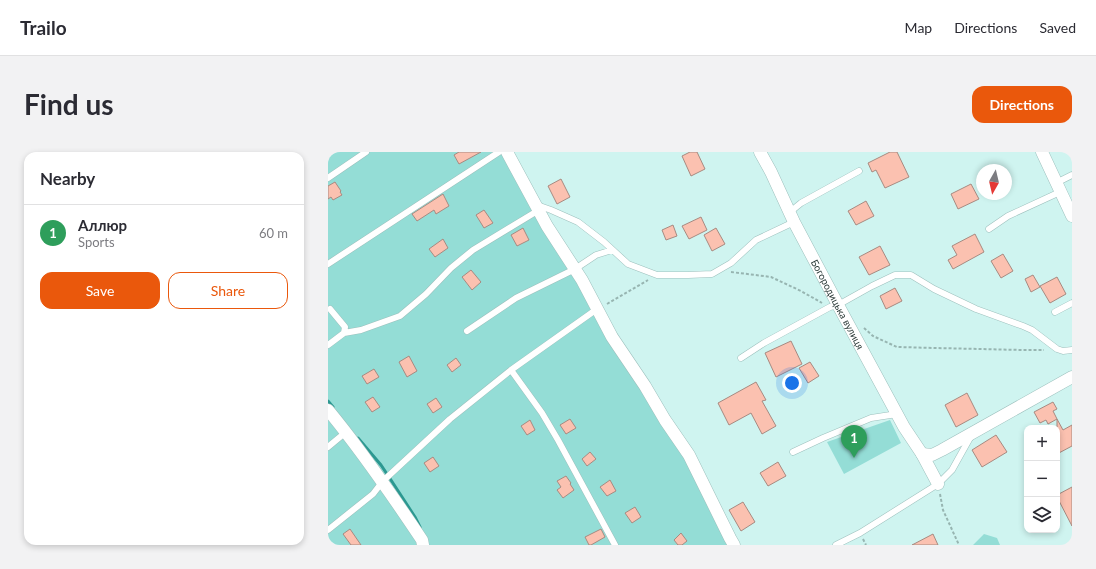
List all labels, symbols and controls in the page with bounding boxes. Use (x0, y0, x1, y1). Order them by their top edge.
text: Trailo (20, 16, 67, 39)
text: Map (905, 19, 932, 36)
text: Directions (954, 19, 1017, 36)
text: Saved (1039, 19, 1076, 36)
button: Directions (972, 86, 1072, 123)
text: Find us (24, 87, 114, 121)
north arrow (976, 164, 1012, 200)
text: Nearby (40, 168, 95, 189)
text: Аллюр (78, 216, 127, 234)
text: 1 (49, 225, 57, 241)
text: 60 m (259, 225, 288, 241)
text: Sports (78, 234, 115, 250)
street label: Богородицька вулиця (809, 257, 867, 351)
button: Save (40, 272, 160, 309)
button: Share (168, 272, 288, 309)
your location (782, 373, 802, 393)
pin: 1 (841, 425, 867, 458)
map controls (1024, 425, 1060, 533)
button: + (1024, 425, 1060, 461)
button: − (1024, 461, 1060, 497)
button: layers (1024, 497, 1060, 533)

